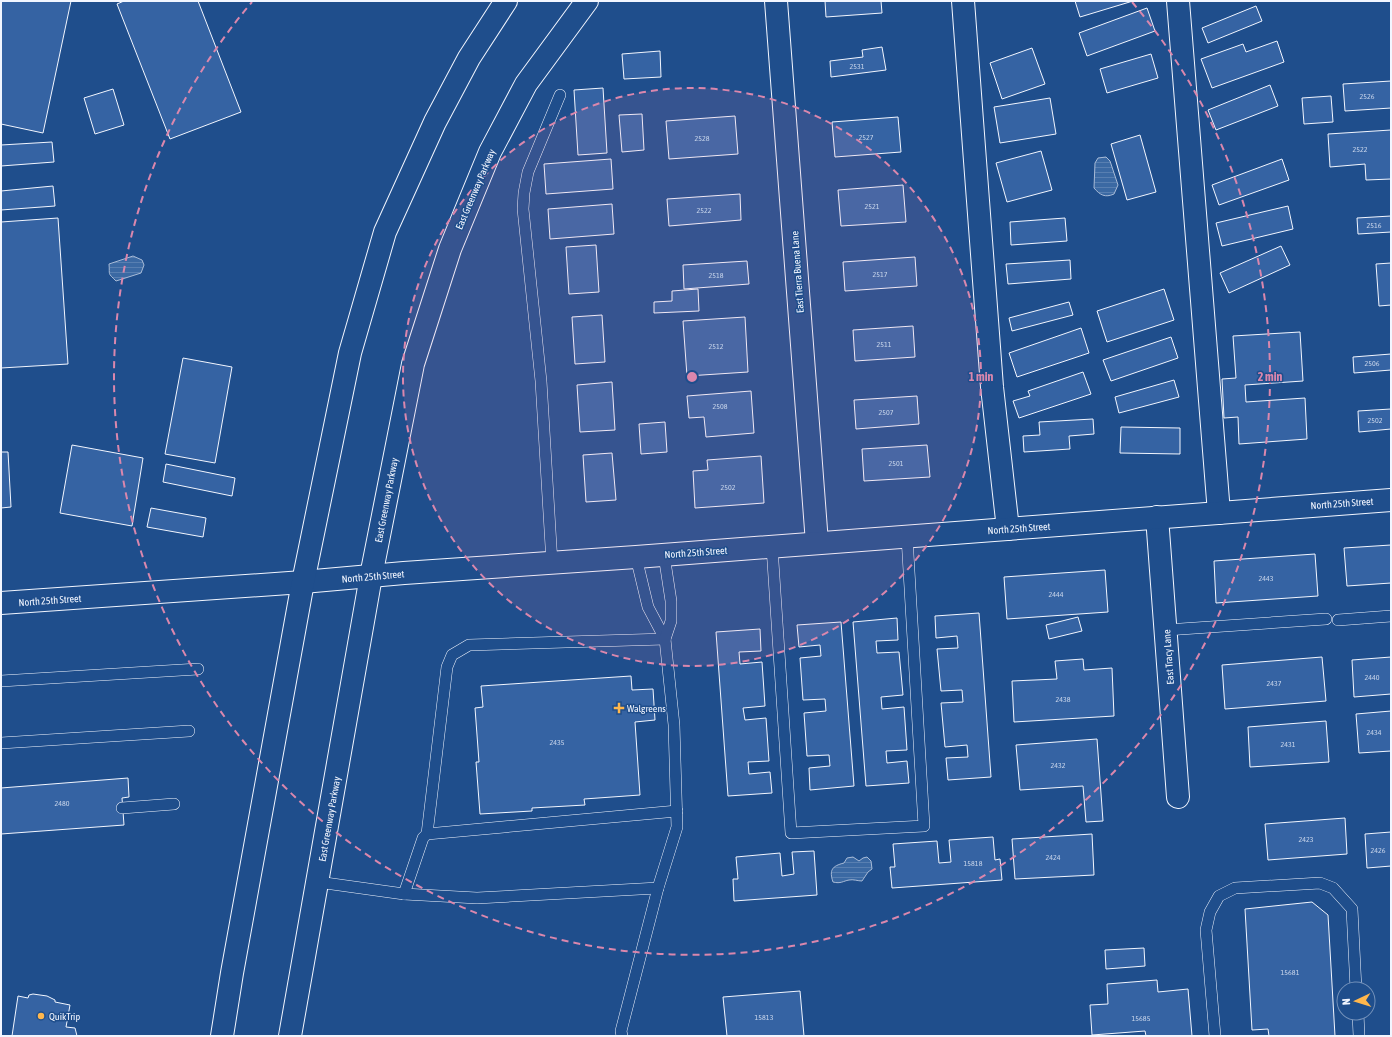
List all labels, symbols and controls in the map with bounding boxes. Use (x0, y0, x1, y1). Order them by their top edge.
house number: 2531 (849, 62, 865, 71)
house number: 2526 (1359, 92, 1375, 101)
house number: 2527 (858, 133, 874, 142)
house number: 2528 (694, 134, 710, 143)
house number: 2522 (1352, 145, 1368, 154)
street label: East Greenway Parkway (454, 147, 497, 231)
house number: 2521 (864, 202, 880, 211)
house number: 2522 (696, 206, 712, 215)
house number: 2516 (1366, 221, 1382, 230)
street label: East Tierra Buena Lane (789, 230, 806, 313)
house number: 2517 (872, 270, 888, 279)
house number: 2518 (708, 271, 724, 280)
house number: 2511 (876, 340, 892, 349)
house number: 2512 (708, 342, 724, 351)
house number: 2506 (1364, 359, 1380, 368)
centre of rings (685, 370, 699, 384)
text: 1 min (969, 370, 993, 384)
text: 2 min (1258, 370, 1282, 384)
house number: 2508 (712, 402, 728, 411)
house number: 2507 (878, 408, 894, 417)
house number: 2502 (1367, 416, 1383, 425)
street label: East Greenway Parkway (373, 457, 400, 543)
house number: 2501 (888, 459, 904, 468)
house number: 2502 (720, 483, 736, 492)
street label: North 25th Street (1310, 496, 1374, 511)
street label: North 25th Street (987, 521, 1051, 536)
street label: North 25th Street (664, 545, 728, 560)
street label: North 25th Street (341, 568, 405, 585)
house number: 2443 (1258, 574, 1274, 583)
house number: 2444 (1048, 590, 1064, 599)
street label: North 25th Street (18, 593, 82, 608)
street label: East Tracy Lane (1161, 629, 1176, 685)
house number: 2440 (1364, 673, 1380, 682)
house number: 2437 (1266, 679, 1282, 688)
house number: 2438 (1055, 695, 1071, 704)
marker: Walgreens (614, 703, 624, 713)
place label: Walgreens (627, 703, 666, 714)
house number: 2434 (1366, 728, 1382, 737)
house number: 2435 (549, 738, 565, 747)
house number: 2431 (1280, 740, 1296, 749)
house number: 2432 (1050, 761, 1066, 770)
street label: East Greenway Parkway (317, 776, 342, 862)
house number: 2480 (54, 799, 70, 808)
house number: 2423 (1298, 835, 1314, 844)
house number: 2426 (1370, 846, 1386, 855)
house number: 2424 (1045, 853, 1061, 862)
house number: 15818 (964, 859, 983, 868)
house number: 15681 (1281, 968, 1300, 977)
north arrow (1336, 981, 1376, 1021)
text: N (1340, 998, 1352, 1005)
marker: QuikTrip (36, 1011, 46, 1021)
place label: QuikTrip (49, 1011, 80, 1022)
house number: 15813 (755, 1013, 774, 1022)
house number: 15685 (1132, 1014, 1151, 1023)

